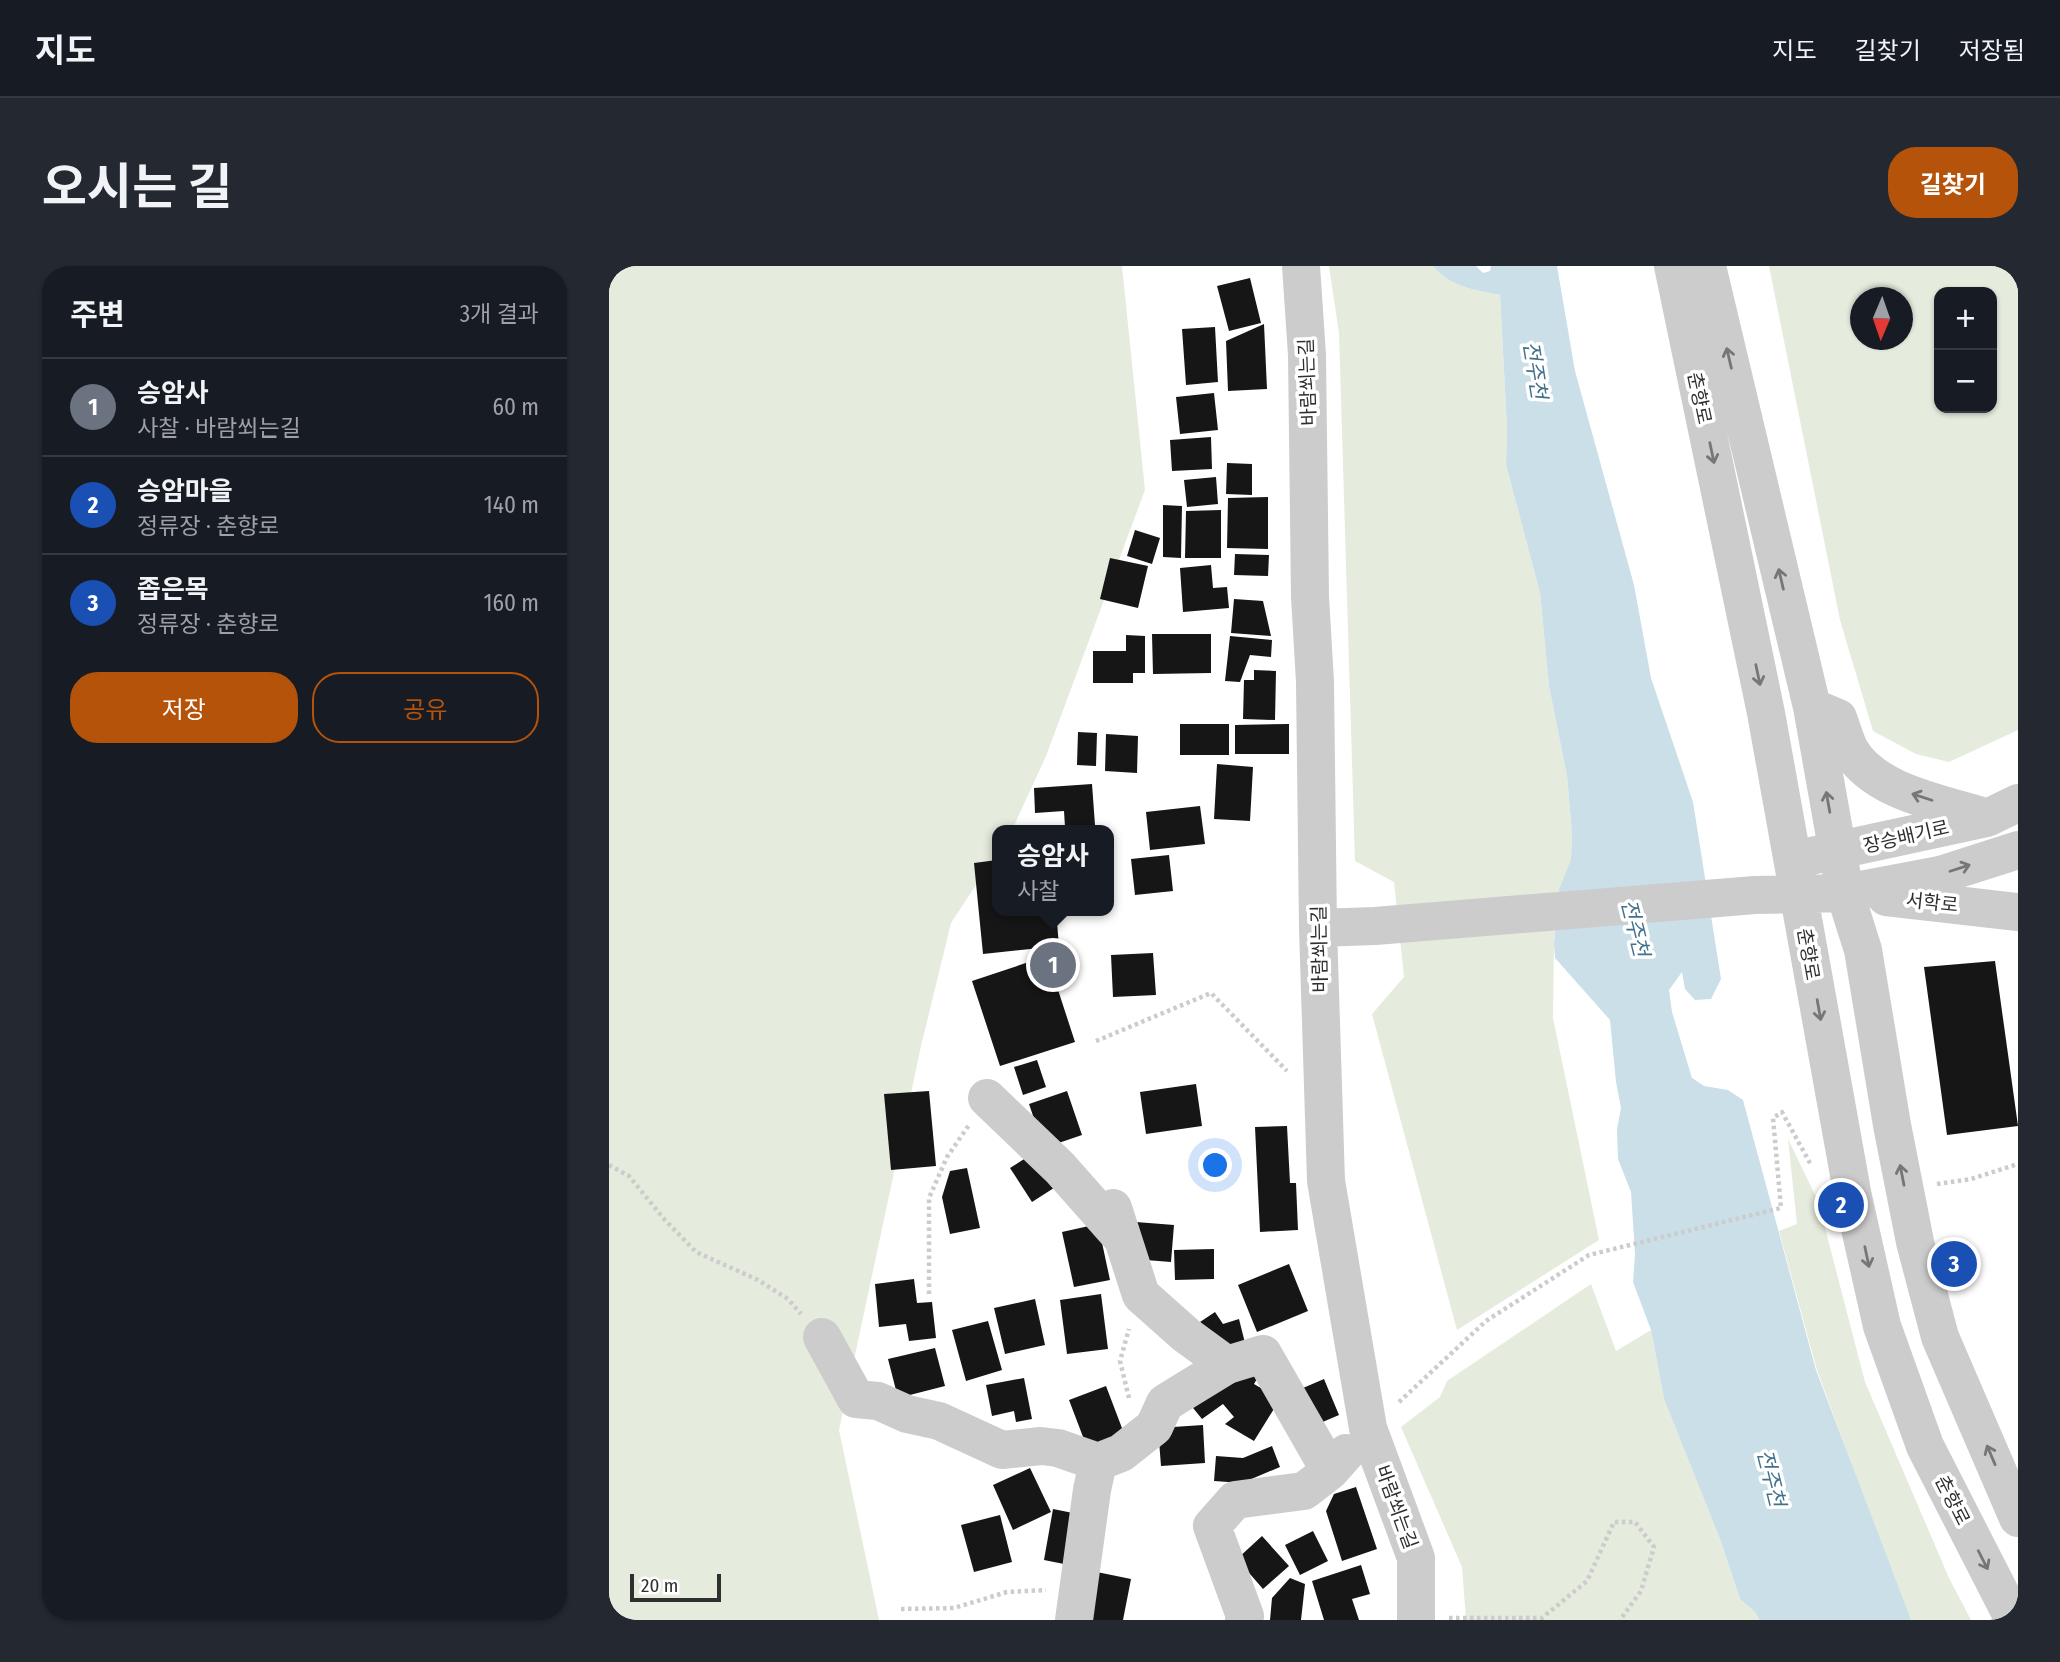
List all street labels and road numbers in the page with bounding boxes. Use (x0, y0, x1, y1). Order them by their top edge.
street label: 바람쐬는길 (1294, 338, 1321, 426)
street label: 춘향로 (1683, 370, 1716, 426)
street label: 장승배기로 (1861, 815, 1951, 858)
street label: 서학로 (1905, 888, 1959, 917)
street label: 바람쐬는길 (1307, 905, 1332, 993)
street label: 춘향로 (1793, 926, 1824, 982)
street label: 바람쐬는길 (1371, 1462, 1422, 1552)
street label: 춘향로 (1930, 1472, 1975, 1529)

